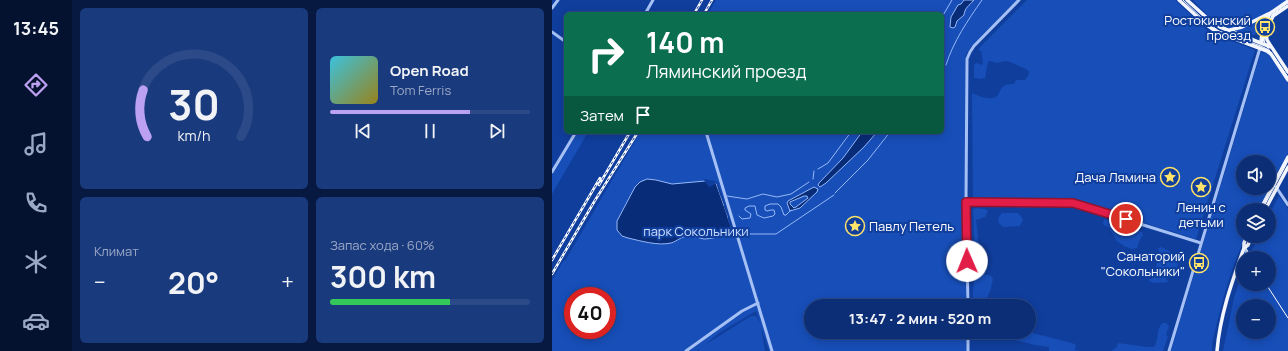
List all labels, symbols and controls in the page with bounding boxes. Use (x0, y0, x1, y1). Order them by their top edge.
place label: Ростокинский проезд (1164, 11, 1251, 44)
text: 13:45 (13, 16, 59, 40)
bus stop icon: Ростокинский проезд (1254, 16, 1276, 38)
text: 140 m (646, 23, 725, 61)
icon: right (580, 28, 632, 80)
text: Ляминский проезд (646, 59, 806, 83)
text: Open Road (390, 60, 469, 81)
icon: directions (22, 71, 50, 99)
text: 30 (168, 75, 220, 131)
text: Tom Ferris (390, 81, 451, 99)
icon: arrive (632, 104, 654, 126)
text: Затем (580, 105, 624, 126)
icon: previous (352, 120, 374, 142)
icon: pause (419, 120, 441, 142)
icon: next (486, 120, 508, 142)
text: km/h (177, 125, 211, 144)
icon: music (22, 130, 50, 158)
map controls (1236, 155, 1276, 339)
button: sound (1236, 155, 1276, 195)
place icon: Дача Лямина (1159, 166, 1181, 188)
place label: Дача Лямина (1075, 168, 1156, 186)
place icon: Ленин с детьми (1190, 176, 1212, 198)
icon: phone (22, 189, 50, 217)
place label: Ленин с детьми (1176, 198, 1226, 231)
pin (1109, 202, 1143, 236)
button: layers (1236, 203, 1276, 243)
icon: arrive (1115, 208, 1137, 230)
place icon: Павлу Петель (844, 215, 866, 237)
place label: Павлу Петель (869, 217, 954, 235)
park label: парк Сокольники (643, 222, 749, 240)
text: Запас хода · 60% (330, 236, 435, 254)
position arrow (946, 240, 988, 282)
text: Климат (94, 242, 139, 260)
place label: Санаторий "Сокольники" (1101, 247, 1185, 280)
icon: climate (22, 248, 50, 276)
button: + (1236, 251, 1276, 291)
bus stop icon: Санаторий "Сокольники" (1188, 252, 1210, 274)
text: 300 km (330, 256, 436, 297)
text: 20° (168, 262, 219, 303)
text: − (94, 267, 106, 297)
text: + (281, 267, 294, 297)
speed limit sign: 40 (564, 287, 616, 339)
button: − (1236, 299, 1276, 339)
icon: car (22, 307, 50, 335)
text: 13:47 · 2 мин · 520 m (849, 308, 991, 329)

